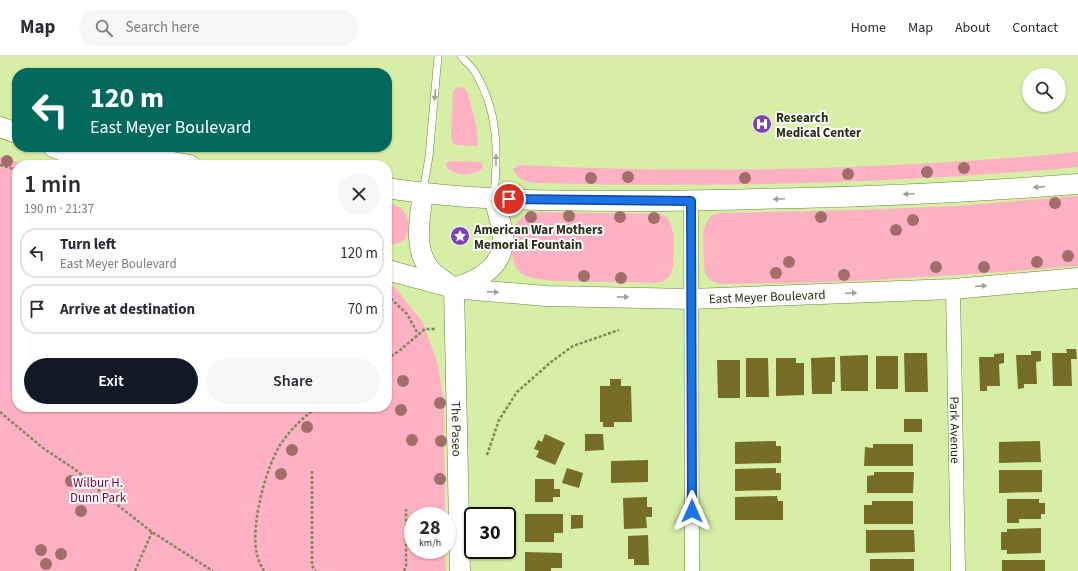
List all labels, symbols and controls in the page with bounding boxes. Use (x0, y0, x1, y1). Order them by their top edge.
search box (79, 10, 359, 46)
text: Map (20, 14, 55, 41)
icon: search (93, 17, 115, 39)
text: Search here (125, 17, 199, 38)
text: Home (851, 18, 886, 38)
text: Map (908, 18, 933, 38)
text: About (955, 18, 990, 38)
text: Contact (1012, 18, 1058, 38)
map controls (1022, 68, 1066, 112)
button: search (1022, 68, 1066, 112)
text: 120 m (90, 78, 164, 118)
icon: left (24, 84, 76, 136)
one-way arrow (431, 89, 438, 101)
place label: Research Medical Center (776, 109, 862, 142)
hospital icon: Research Medical Center (751, 113, 773, 135)
text: East Meyer Boulevard (90, 115, 252, 140)
one-way arrow (493, 153, 499, 166)
text: 1 min (24, 167, 81, 202)
button: close (338, 173, 380, 215)
pin (492, 182, 526, 216)
one-way arrow (1033, 183, 1045, 190)
icon: arrive (498, 188, 520, 210)
one-way arrow (903, 191, 915, 198)
one-way arrow (773, 195, 785, 202)
text: 190 m · 21:37 (24, 200, 94, 218)
place label: American War Mothers Memorial Fountain (473, 221, 603, 254)
place icon: American War Mothers Memorial Fountain (449, 225, 471, 247)
text: Turn left (60, 234, 116, 255)
icon: left (26, 242, 48, 264)
text: 120 m (340, 243, 378, 264)
text: East Meyer Boulevard (60, 255, 177, 273)
one-way arrow (975, 283, 987, 290)
street label: East Meyer Boulevard (709, 286, 826, 308)
one-way arrow (487, 288, 499, 295)
one-way arrow (845, 289, 857, 296)
one-way arrow (617, 294, 630, 300)
icon: arrive (26, 298, 48, 320)
text: Arrive at destination (60, 299, 195, 320)
text: 70 m (348, 299, 378, 320)
button: Exit (24, 358, 198, 404)
button: Share (206, 358, 380, 404)
street label: Park Avenue (945, 396, 964, 464)
street label: The Paseo (446, 401, 466, 457)
park label: Wilbur H. Dunn Park (70, 474, 127, 507)
position arrow (671, 490, 713, 532)
speed limit sign: 30 (464, 507, 516, 559)
text: 28 (419, 514, 441, 542)
text: km/h (419, 536, 441, 550)

